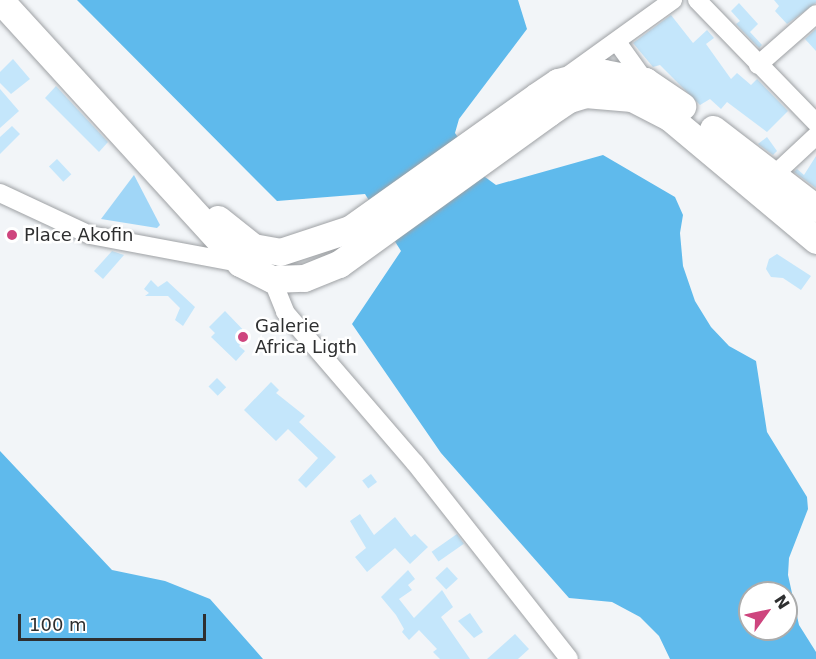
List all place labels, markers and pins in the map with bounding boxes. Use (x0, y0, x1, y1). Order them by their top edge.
place label: Place Akofin (24, 224, 133, 246)
marker: Place Akofin (5, 228, 19, 242)
place label: Galerie Africa Ligth (255, 316, 357, 358)
marker: Galerie Africa Ligth (236, 330, 250, 344)

